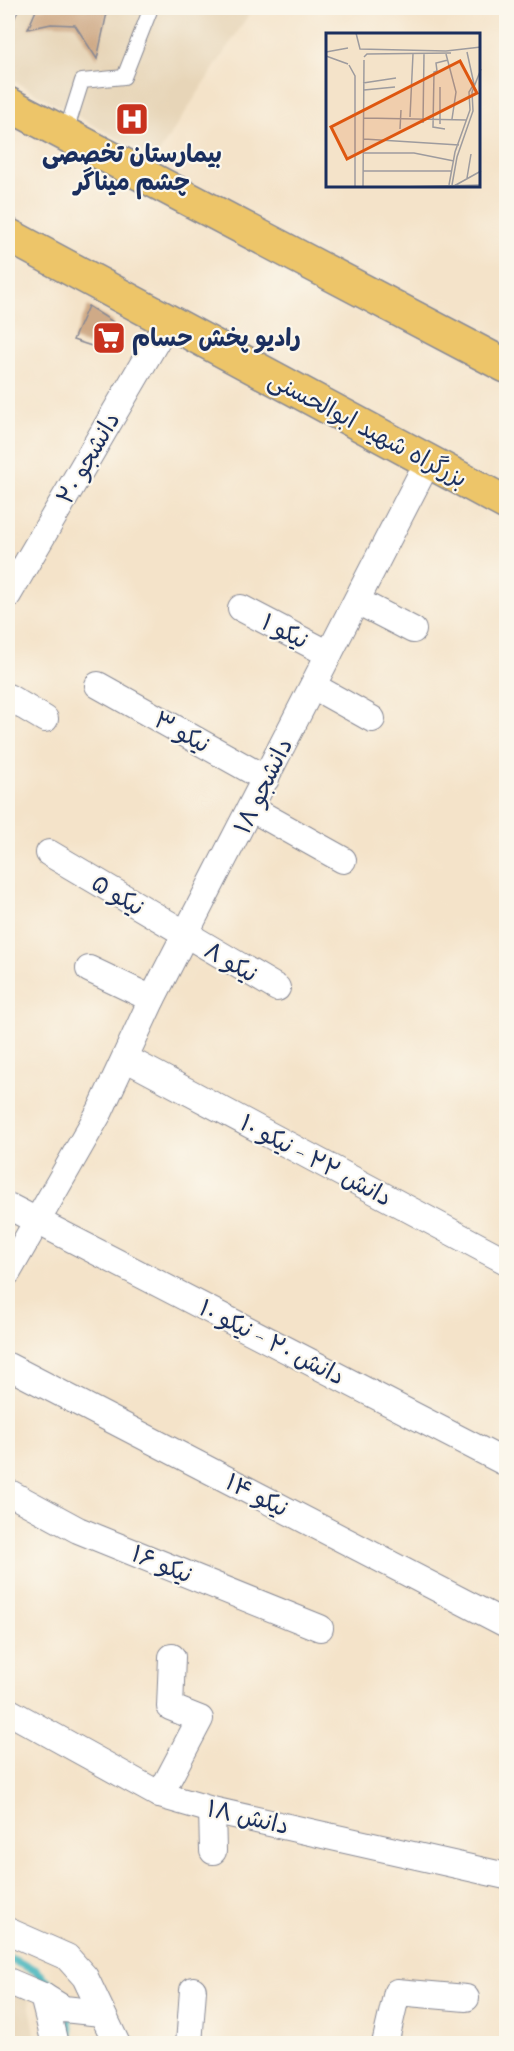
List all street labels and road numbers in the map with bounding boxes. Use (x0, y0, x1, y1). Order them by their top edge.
street label: بزرگراه شهید ابوالحسنی (261, 364, 473, 498)
street label: دانشجو ۲۰ (50, 407, 131, 512)
street label: نیکو ۱ (254, 607, 313, 660)
street label: نیکو ۳ (146, 704, 215, 764)
street label: دانشجو ۱۸ (227, 733, 304, 841)
street label: نیکو ۵ (84, 868, 150, 927)
street label: نیکو ۸ (197, 935, 263, 993)
street label: دانش ۲۲ - نیکو ۱۰ (233, 1107, 397, 1217)
street label: دانش ۲۰ - نیکو ۱۰ (192, 1292, 350, 1396)
street label: نیکو ۱۴ (218, 1467, 293, 1528)
street label: نیکو ۱۶ (125, 1538, 197, 1594)
street label: دانش ۱۸ (203, 1793, 292, 1846)

